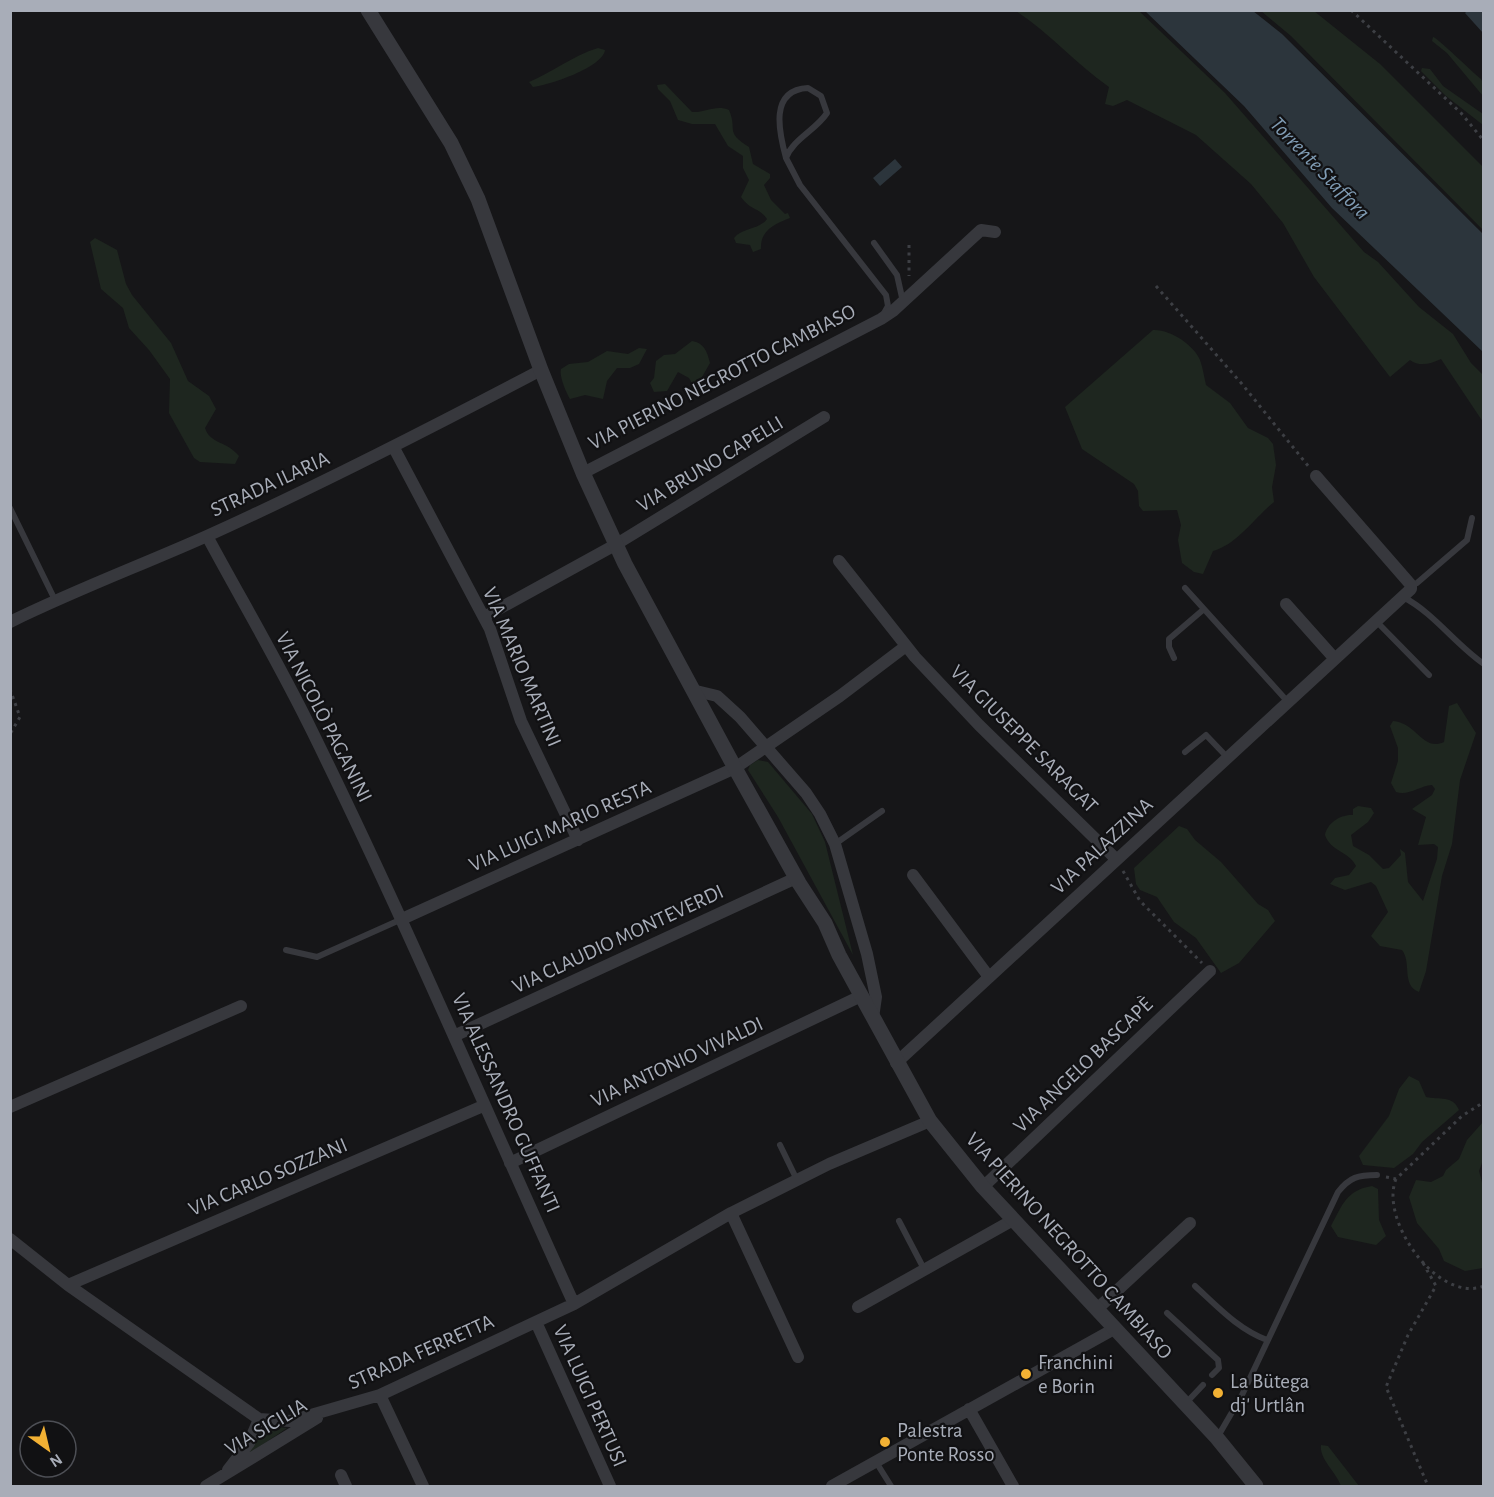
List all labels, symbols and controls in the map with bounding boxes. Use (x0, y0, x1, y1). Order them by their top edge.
water label: Torrente Staffora (1266, 112, 1374, 224)
street label: VIA PIERINO NEGROTTO CAMBIASO (585, 300, 859, 454)
street label: VIA BRUNO CAPELLI (633, 412, 787, 516)
street label: STRADA ILARIA (207, 447, 333, 521)
street label: VIA MARIO MARTINI (479, 584, 565, 750)
street label: VIA NICOLÒ PAGANINI (272, 628, 378, 806)
street label: VIA GIUSEPPE SARAGAT (946, 661, 1102, 817)
street label: VIA LUIGI MARIO RESTA (466, 776, 654, 876)
street label: VIA PALAZZINA (1047, 794, 1157, 898)
street label: VIA CLAUDIO MONTEVERDI (509, 881, 727, 997)
street label: VIA ALESSANDRO GUFFANTI (448, 990, 564, 1216)
street label: VIA ANGELO BASCAPÈ (1008, 992, 1157, 1137)
street label: VIA ANTONIO VIVALDI (588, 1013, 766, 1111)
street label: VIA PIERINO NEGROTTO CAMBIASO (962, 1129, 1176, 1363)
street label: VIA CARLO SOZZANI (186, 1134, 350, 1220)
street label: STRADA FERRETTA (345, 1311, 497, 1393)
street label: VIA LUIGI PERTUSI (549, 1322, 631, 1470)
place label: Franchini e Borin (1038, 1352, 1113, 1397)
marker: Franchini e Borin (1019, 1367, 1033, 1381)
place label: La Bütega dj' Urtlân (1230, 1371, 1310, 1416)
marker: La Bütega dj' Urtlân (1211, 1386, 1225, 1400)
street label: VIA SICILIA (221, 1394, 311, 1460)
north arrow (18, 1419, 78, 1479)
place label: Palestra Ponte Rosso (897, 1420, 995, 1465)
marker: Palestra Ponte Rosso (878, 1435, 892, 1449)
text: N (47, 1451, 65, 1470)

